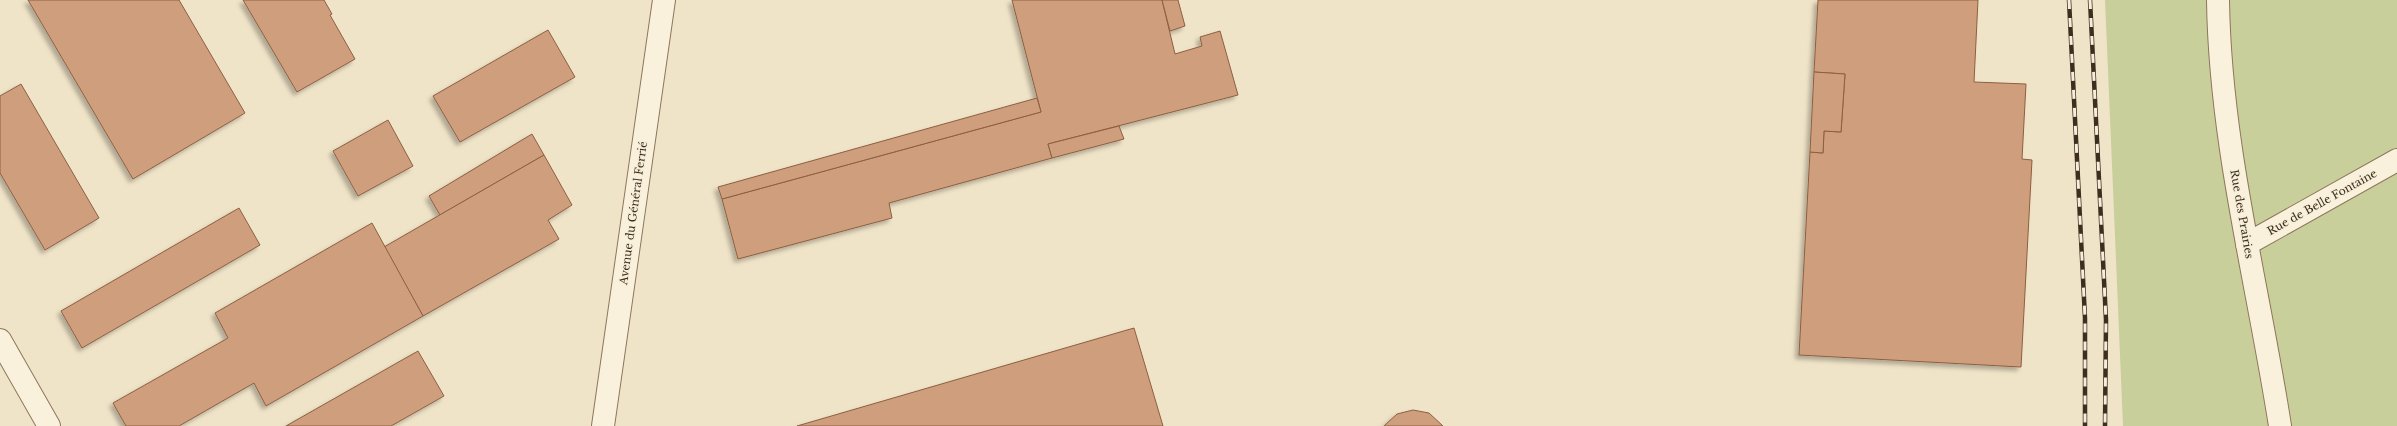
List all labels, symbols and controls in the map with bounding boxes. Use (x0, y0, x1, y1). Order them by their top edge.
street label: Avenue du Général Ferrié (616, 140, 650, 287)
street label: Rue de Belle Fontaine (2265, 166, 2379, 238)
street label: Rue des Prairies (2227, 168, 2257, 260)

